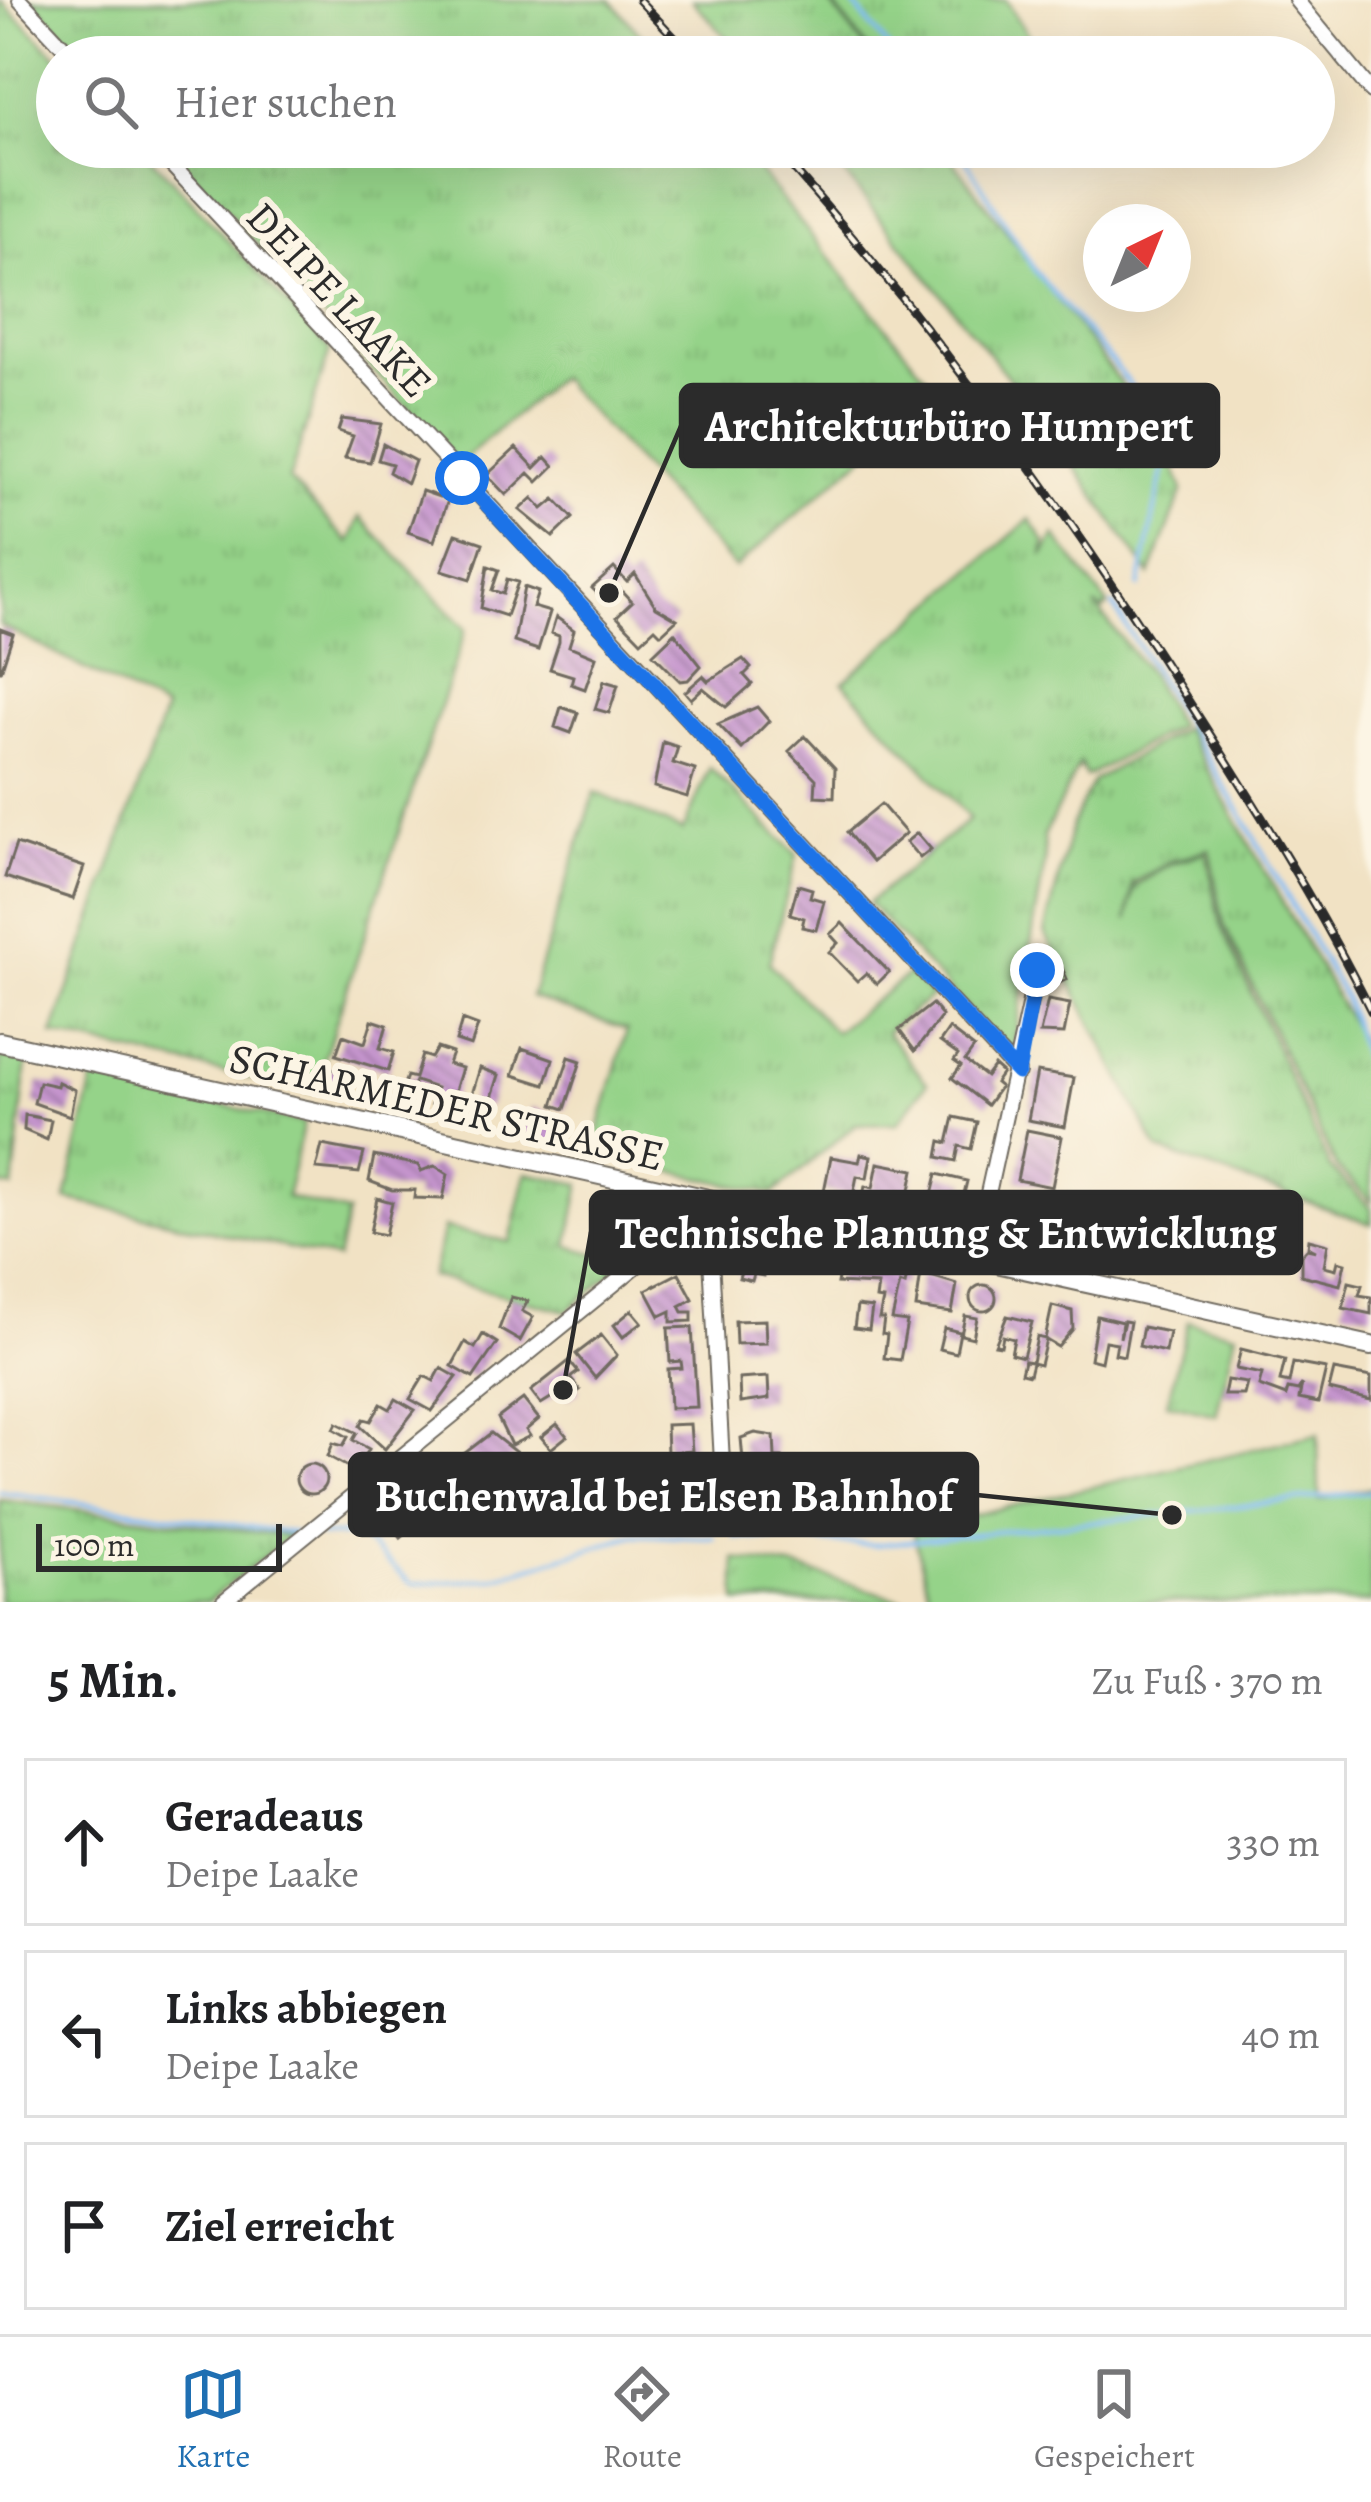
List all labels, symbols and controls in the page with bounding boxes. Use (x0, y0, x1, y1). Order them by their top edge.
search box (36, 36, 1335, 168)
icon: search (78, 69, 144, 135)
text: Hier suchen (174, 71, 397, 133)
street label: DEIPE LAAKE (234, 189, 445, 410)
north arrow (1083, 204, 1191, 312)
callout: Architekturbüro Humpert (681, 385, 1218, 466)
text: Architekturbüro Humpert (703, 395, 1194, 457)
route start (435, 451, 489, 505)
route end (1010, 943, 1064, 997)
street label: SCHARMEDER STRASSE (224, 1029, 669, 1184)
callout: Technische Planung & Entwicklung (591, 1192, 1301, 1273)
text: Technische Planung & Entwicklung (615, 1202, 1277, 1264)
callout: Buchenwald bei Elsen Bahnhof (350, 1454, 977, 1535)
text: Buchenwald bei Elsen Bahnhof (375, 1465, 959, 1527)
scale bar (36, 1518, 282, 1571)
text: 100 m (54, 1522, 134, 1567)
text: 5 Min. (48, 1645, 179, 1715)
text: Zu Fuß · 370 m (1092, 1654, 1323, 1707)
text: Geradeaus (165, 1785, 364, 1847)
icon: ahead (51, 1809, 117, 1875)
text: 330 m (1227, 1816, 1320, 1869)
text: Deipe Laake (165, 1847, 359, 1900)
text: Links abbiegen (165, 1977, 447, 2039)
icon: left (51, 2001, 117, 2067)
text: 40 m (1241, 2008, 1320, 2061)
text: Deipe Laake (165, 2039, 359, 2092)
icon: arrive (51, 2193, 117, 2259)
text: Ziel erreicht (165, 2195, 394, 2257)
tab: Karte (176, 2361, 250, 2478)
tab: Route (603, 2361, 682, 2478)
tab: Gespeichert (1034, 2361, 1195, 2478)

